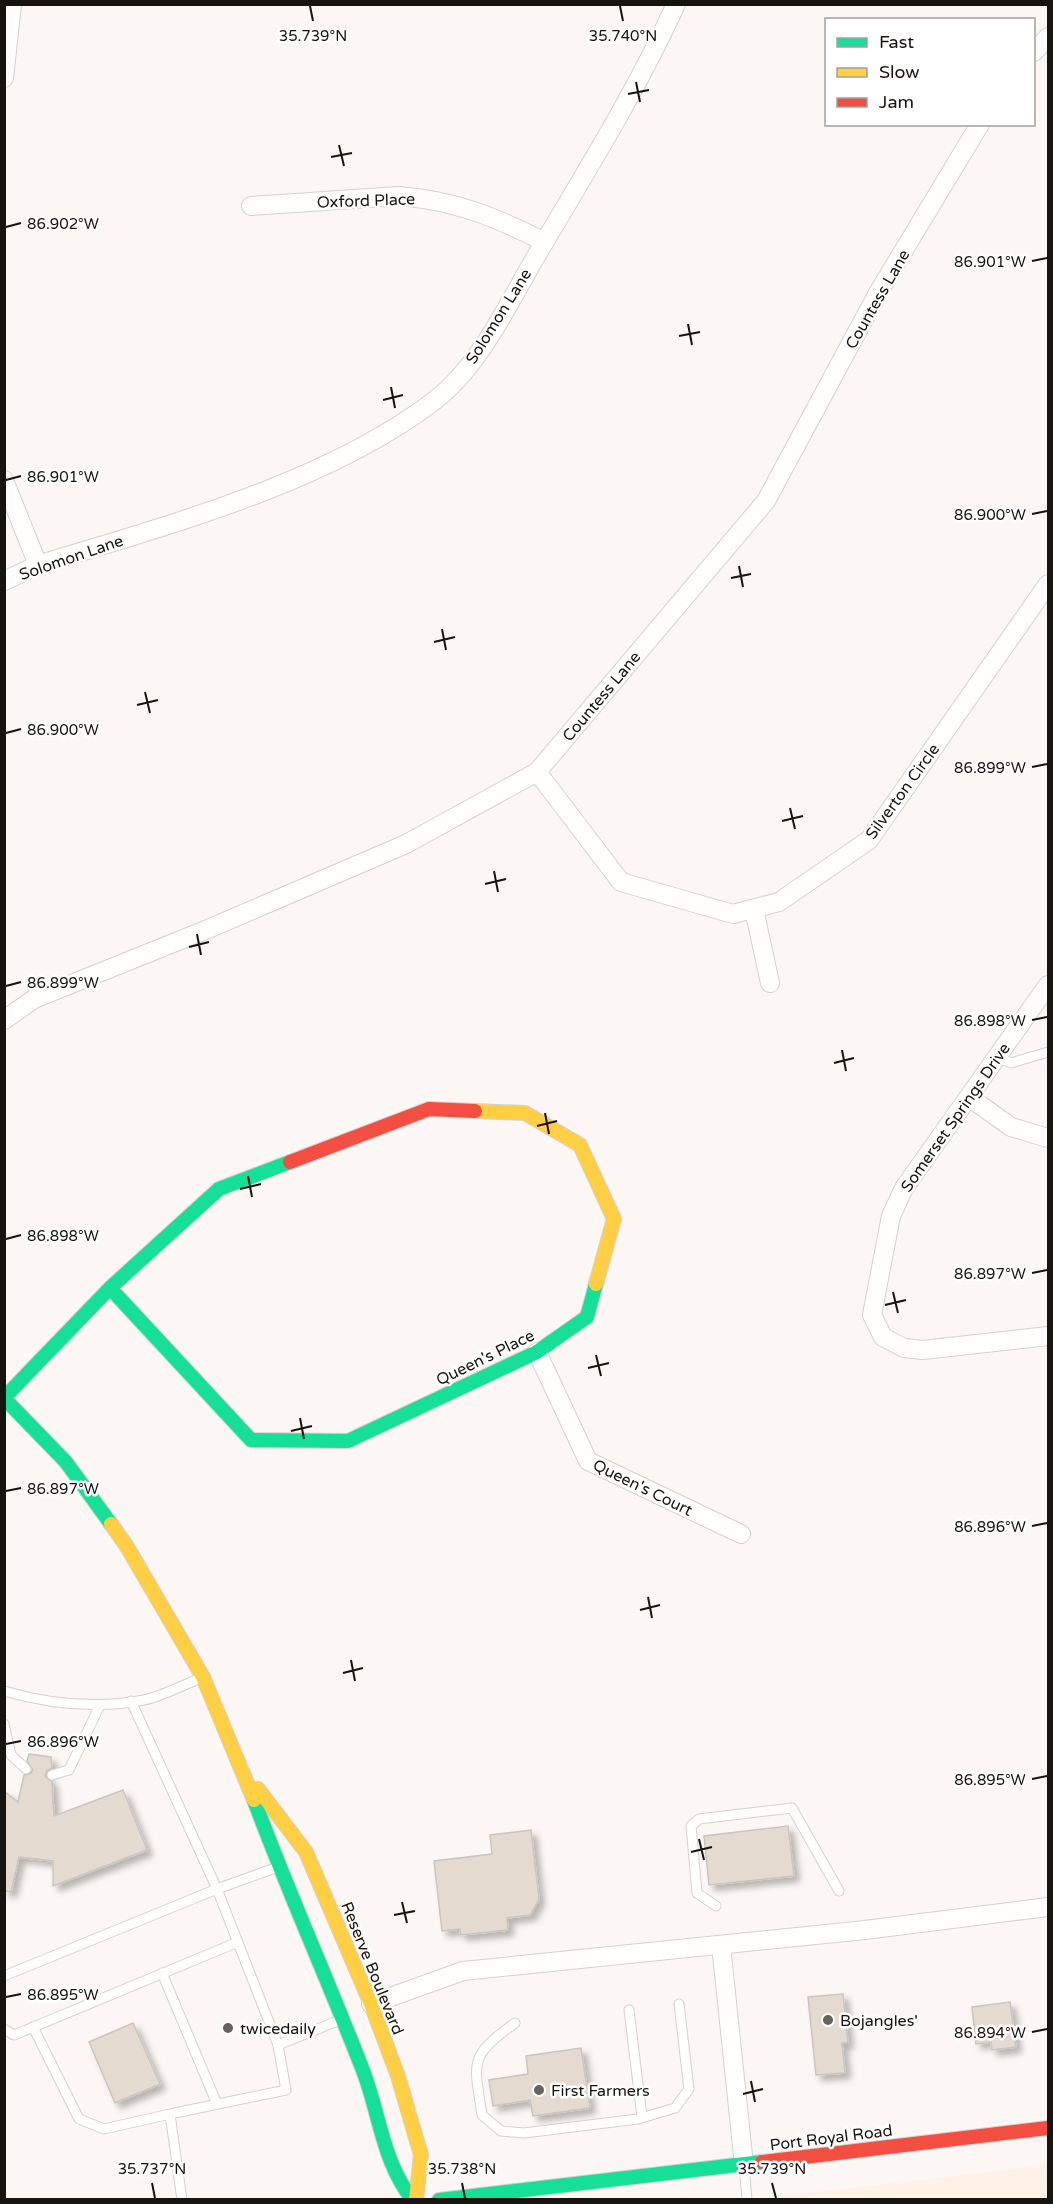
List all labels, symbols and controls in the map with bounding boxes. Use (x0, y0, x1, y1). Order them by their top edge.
legend (825, 18, 1035, 126)
text: 35.739°N (279, 27, 347, 45)
text: 35.740°N (589, 27, 657, 45)
text: Fast (879, 31, 914, 53)
text: Slow (879, 61, 920, 83)
text: Jam (879, 91, 914, 113)
street label: Oxford Place (316, 189, 416, 213)
text: 86.902°W (27, 215, 99, 233)
street label: Countess Lane (841, 246, 914, 353)
text: 86.901°W (954, 253, 1026, 271)
street label: Solomon Lane (462, 265, 536, 368)
text: 86.901°W (27, 468, 99, 486)
text: 86.900°W (954, 506, 1026, 524)
street label: Solomon Lane (17, 531, 126, 585)
street label: Countess Lane (558, 648, 645, 746)
text: 86.900°W (27, 721, 99, 739)
street label: Silverton Circle (861, 740, 944, 843)
text: 86.899°W (954, 759, 1026, 777)
text: 86.899°W (27, 974, 99, 992)
text: 86.898°W (954, 1012, 1026, 1030)
street label: Somerset Springs Drive (897, 1039, 1015, 1196)
text: 86.898°W (27, 1227, 99, 1245)
text: 86.897°W (954, 1265, 1026, 1283)
street label: Queen's Place (433, 1325, 538, 1390)
street label: Queen's Court (589, 1455, 696, 1521)
text: 86.897°W (27, 1480, 99, 1498)
text: 86.896°W (954, 1518, 1026, 1536)
text: 86.896°W (27, 1733, 99, 1751)
text: 86.895°W (954, 1771, 1026, 1789)
street label: Reserve Boulevard (336, 1899, 408, 2038)
text: 86.895°W (27, 1986, 99, 2004)
place label: Bojangles' (840, 2011, 918, 2031)
marker: Bojangles' (821, 2013, 835, 2027)
place label: twicedaily (240, 2019, 316, 2039)
marker: twicedaily (221, 2021, 235, 2035)
text: 86.894°W (954, 2024, 1026, 2042)
place label: First Farmers (551, 2081, 650, 2101)
marker: First Farmers (532, 2083, 546, 2097)
street label: Port Royal Road (769, 2121, 894, 2155)
text: 35.737°N (118, 2160, 186, 2178)
text: 35.738°N (428, 2160, 496, 2178)
text: 35.739°N (738, 2160, 806, 2178)

